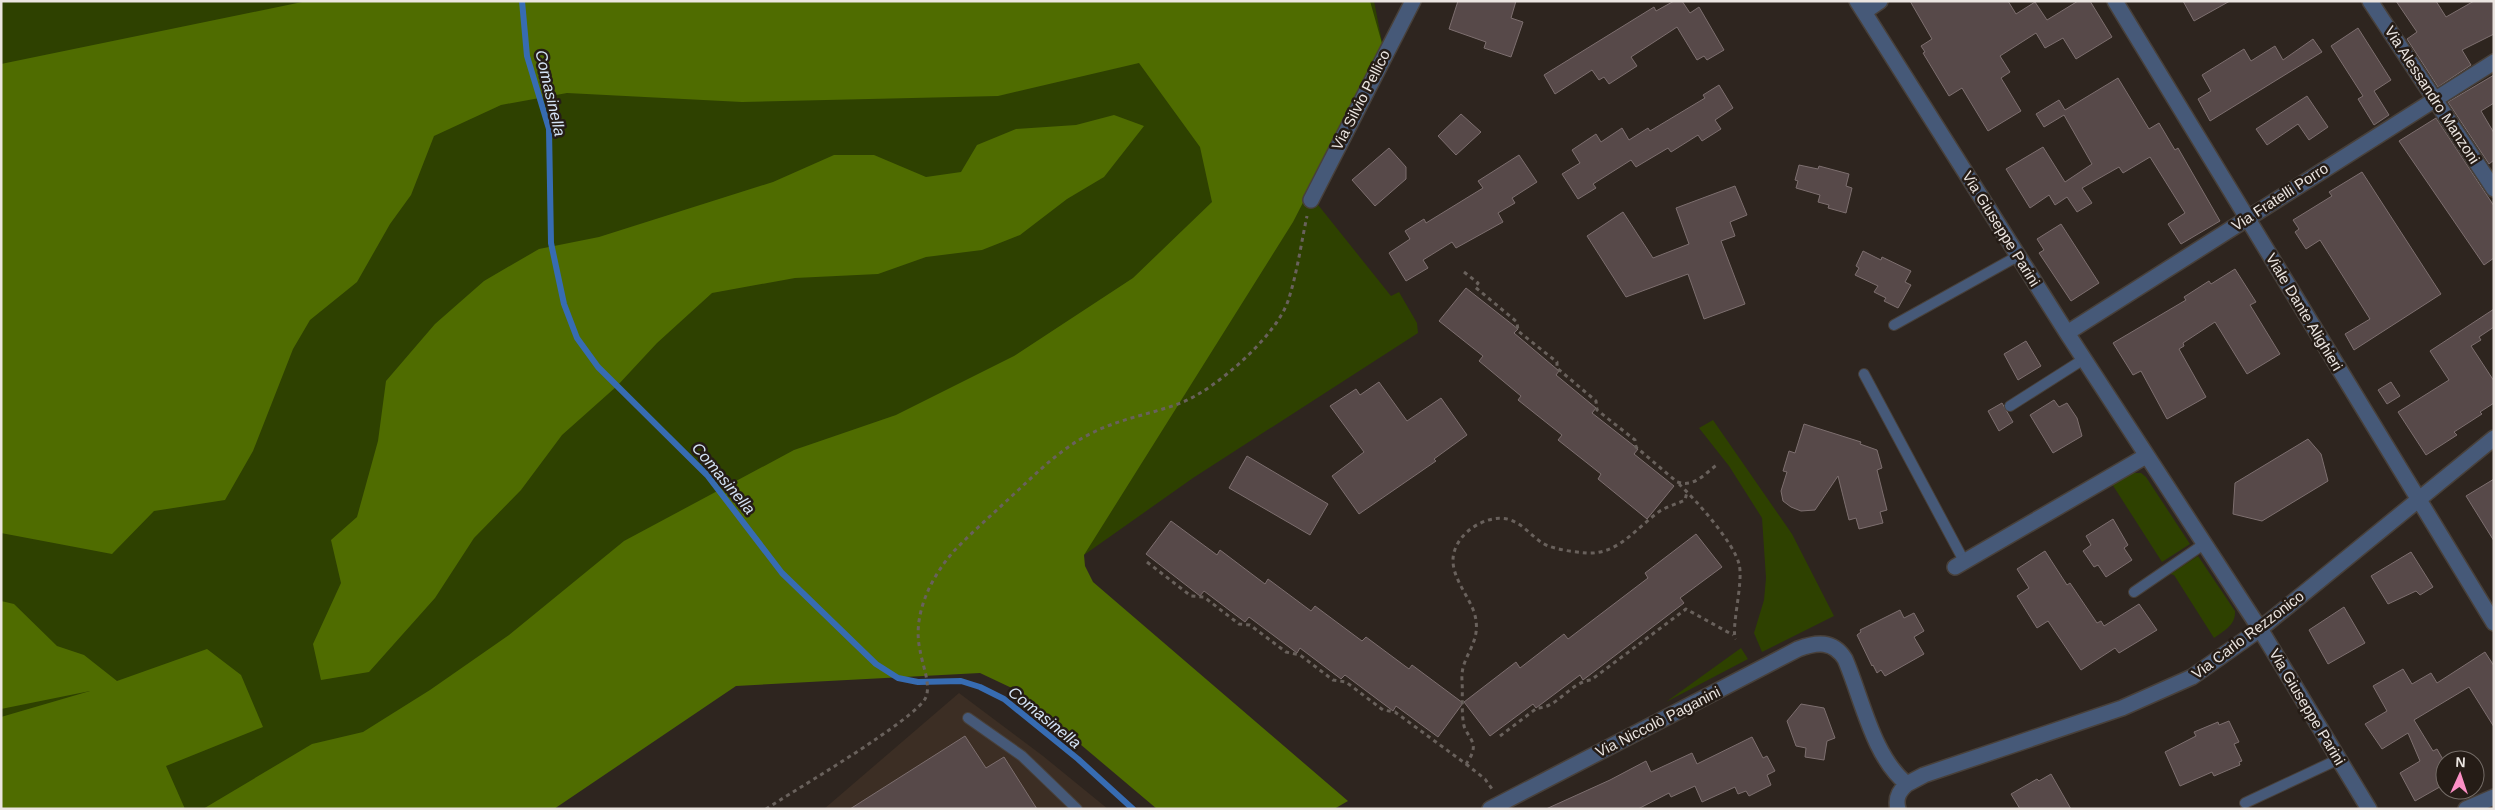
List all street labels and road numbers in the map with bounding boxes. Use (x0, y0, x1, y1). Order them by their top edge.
street label: Via Alessandro Manzoni (2382, 23, 2483, 167)
street label: Via Silvio Pellico (1328, 47, 1393, 153)
street label: Via Fratelli Porro (2228, 159, 2331, 234)
street label: Via Giuseppe Parini (1959, 168, 2044, 289)
street label: Viale Dante Alighieri (2263, 250, 2346, 374)
street label: Via Carlo Rezzonico (2188, 587, 2307, 682)
street label: Via Giuseppe Parini (2266, 646, 2349, 768)
street label: Via Niccolò Paganini (1593, 683, 1723, 760)

